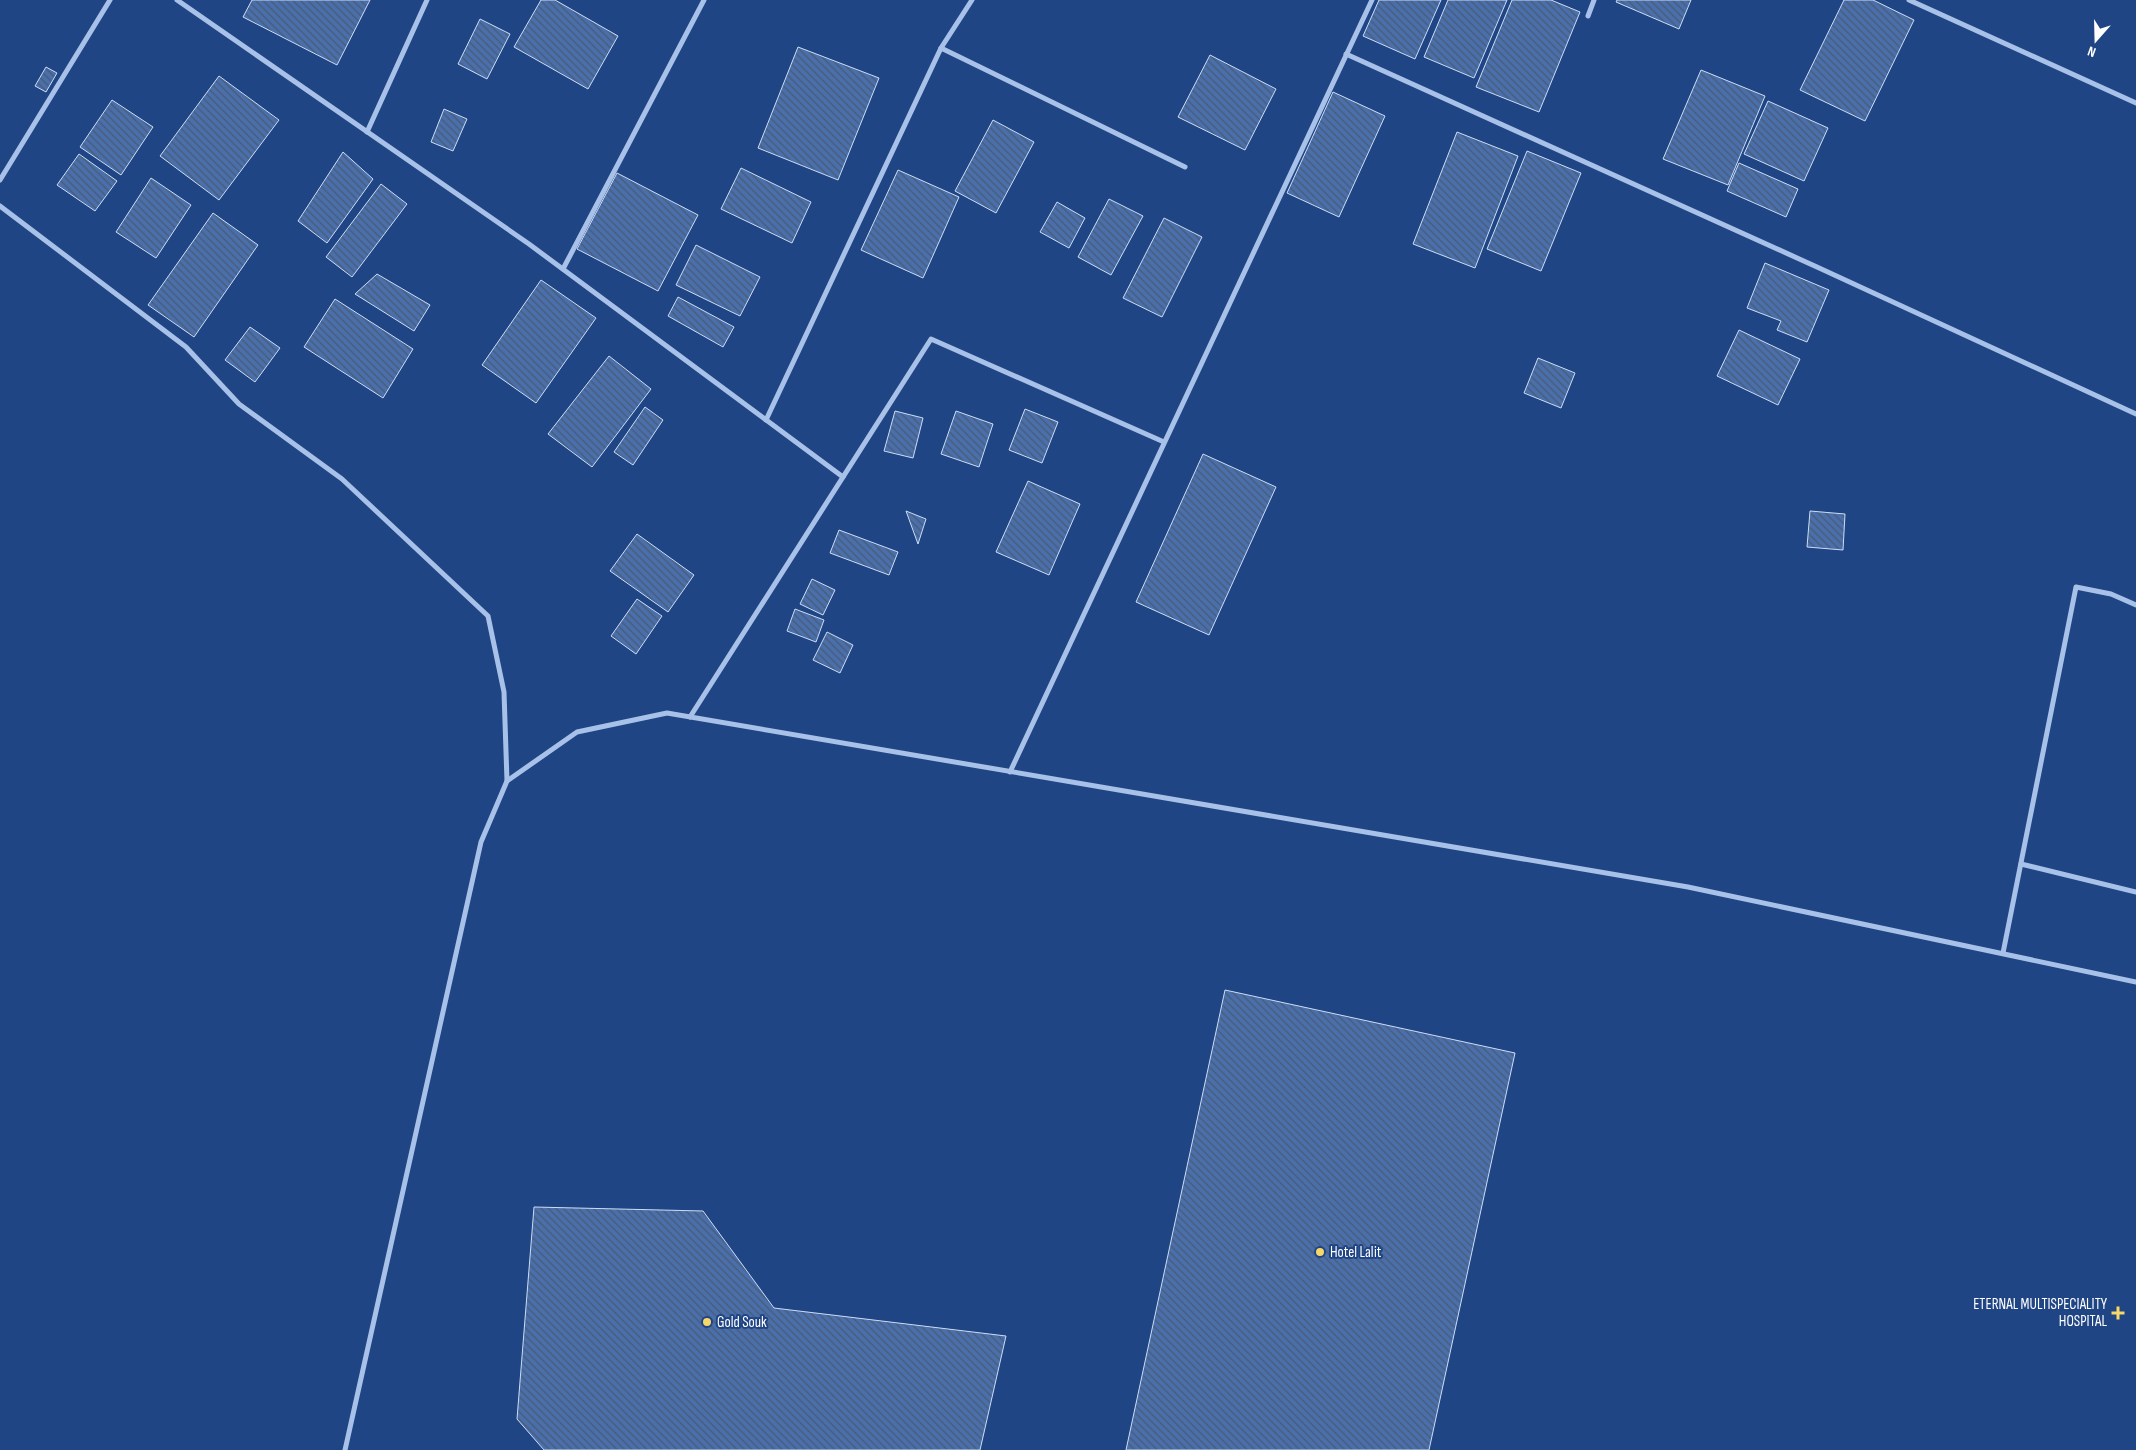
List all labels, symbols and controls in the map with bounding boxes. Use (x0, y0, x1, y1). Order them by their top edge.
north arrow (2071, 15, 2121, 65)
text: N (2085, 42, 2098, 61)
place label: Hotel Lalit (1330, 1243, 1382, 1262)
marker: Hotel Lalit (1314, 1246, 1326, 1258)
place label: ETERNAL MULTISPECIALITY HOSPITAL (1973, 1295, 2108, 1331)
marker: ETERNAL MULTISPECIALITY HOSPITAL (2111, 1306, 2125, 1320)
place label: Gold Souk (717, 1313, 767, 1332)
marker: Gold Souk (701, 1316, 713, 1328)

